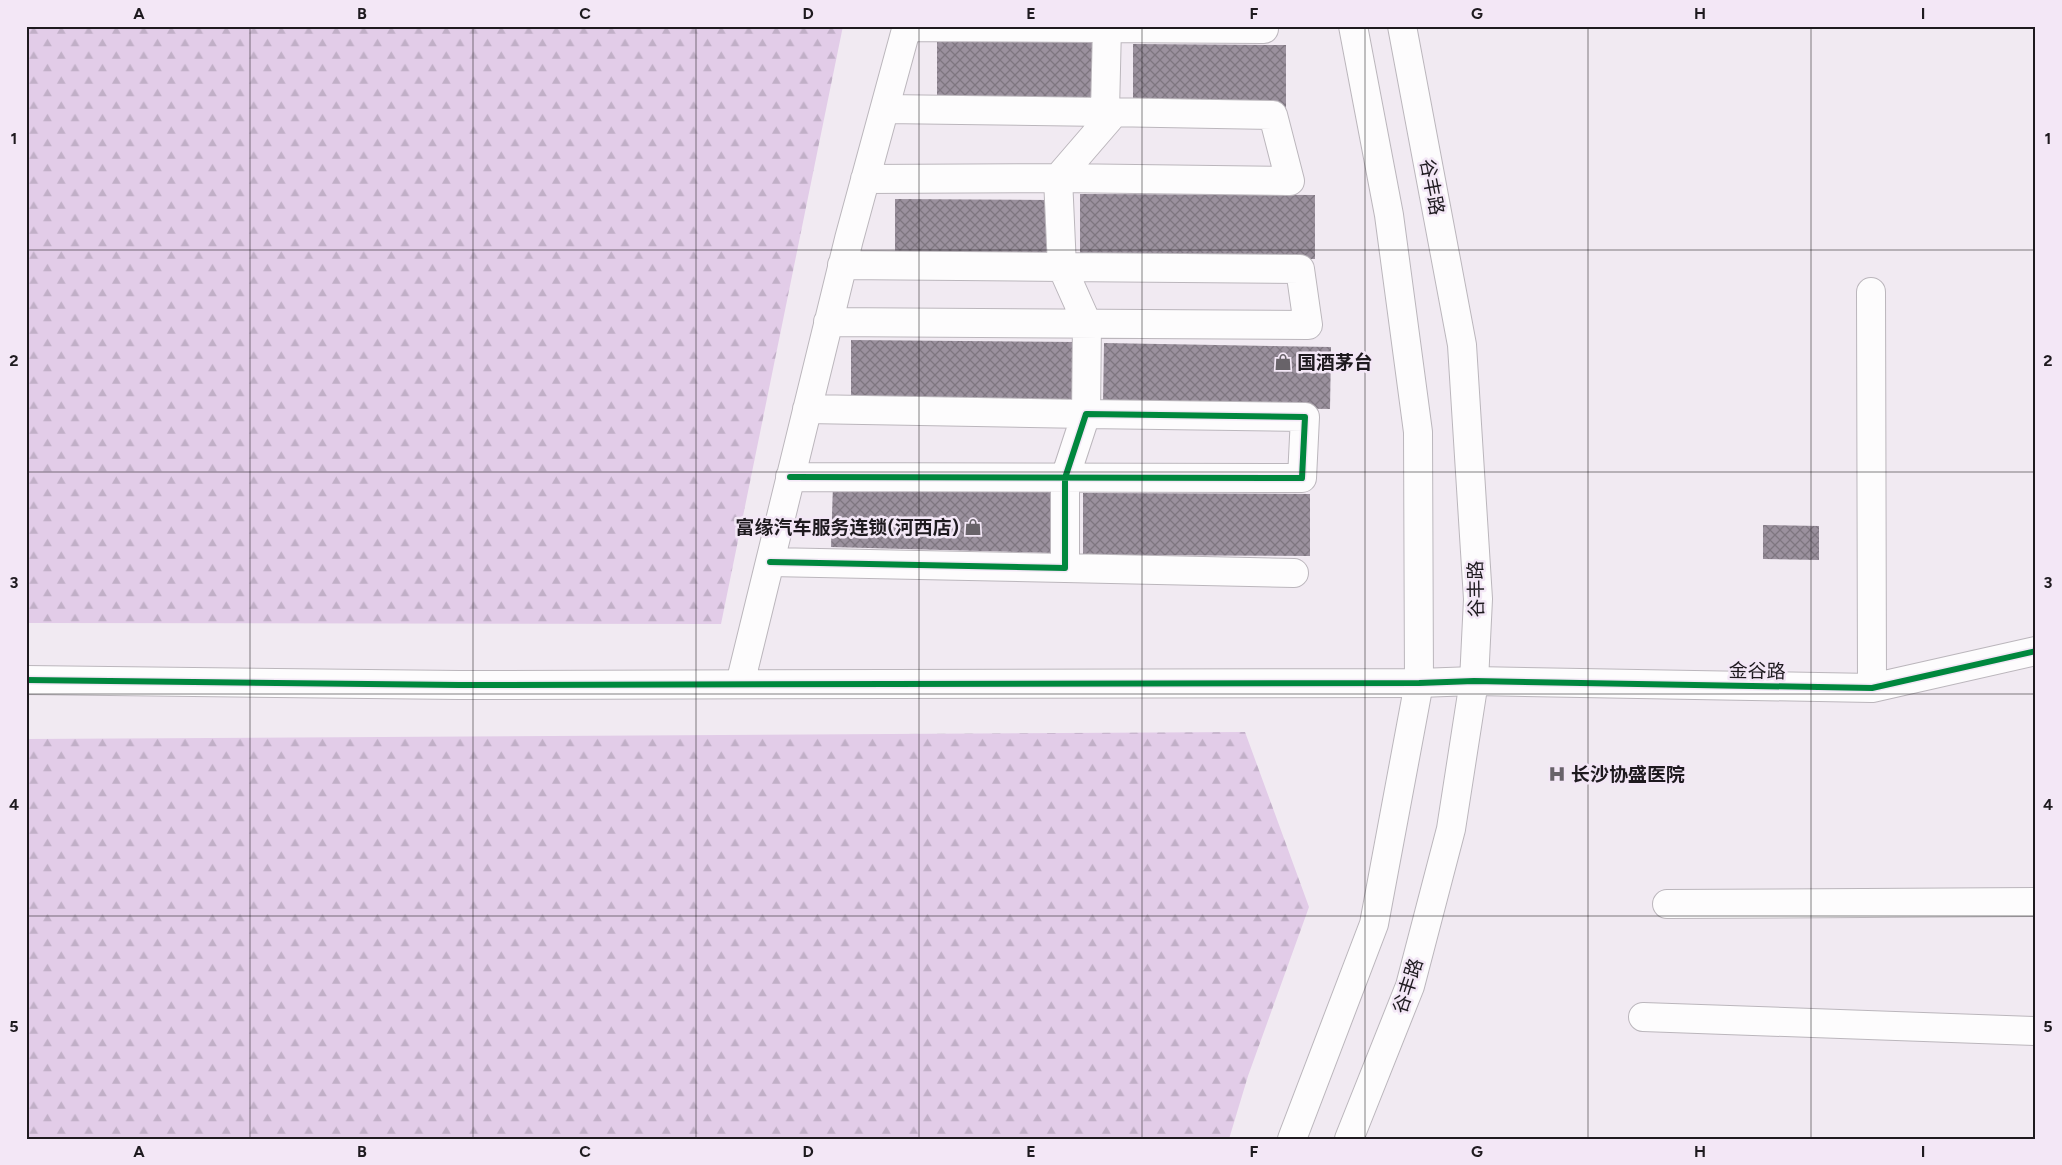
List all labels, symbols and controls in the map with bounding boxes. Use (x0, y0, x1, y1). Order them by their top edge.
text: A (133, 4, 145, 23)
text: B (357, 4, 367, 23)
text: C (579, 4, 591, 23)
text: D (802, 4, 814, 23)
text: E (1026, 4, 1036, 23)
text: F (1250, 4, 1259, 23)
text: G (1471, 4, 1483, 23)
text: H (1694, 4, 1706, 23)
text: I (1921, 4, 1925, 23)
text: 1 (11, 129, 17, 148)
text: 1 (2045, 129, 2051, 148)
street label: 谷丰路 (1415, 157, 1449, 217)
text: 2 (9, 351, 19, 370)
place label: 国酒茅台 (1297, 351, 1373, 374)
text: 2 (2043, 351, 2053, 370)
shop icon: 国酒茅台 (1273, 352, 1293, 372)
place label: 富缘汽车服务连锁(河西店) (735, 516, 959, 539)
shop icon: 富缘汽车服务连锁(河西店) (963, 517, 983, 537)
street label: 谷丰路 (1464, 560, 1488, 618)
text: 3 (10, 573, 19, 592)
text: 3 (2044, 573, 2053, 592)
street label: 金谷路 (1728, 659, 1786, 683)
place label: 长沙协盛医院 (1571, 763, 1685, 786)
hospital icon: 长沙协盛医院 (1547, 764, 1567, 784)
text: 4 (9, 795, 19, 814)
text: 4 (2043, 795, 2053, 814)
street label: 谷丰路 (1388, 955, 1428, 1017)
text: 5 (9, 1017, 19, 1036)
text: 5 (2043, 1017, 2053, 1036)
text: A (133, 1142, 145, 1161)
text: B (357, 1142, 367, 1161)
text: C (579, 1142, 591, 1161)
text: D (802, 1142, 814, 1161)
text: E (1026, 1142, 1036, 1161)
text: F (1250, 1142, 1259, 1161)
text: G (1471, 1142, 1483, 1161)
text: H (1694, 1142, 1706, 1161)
text: I (1921, 1142, 1925, 1161)

